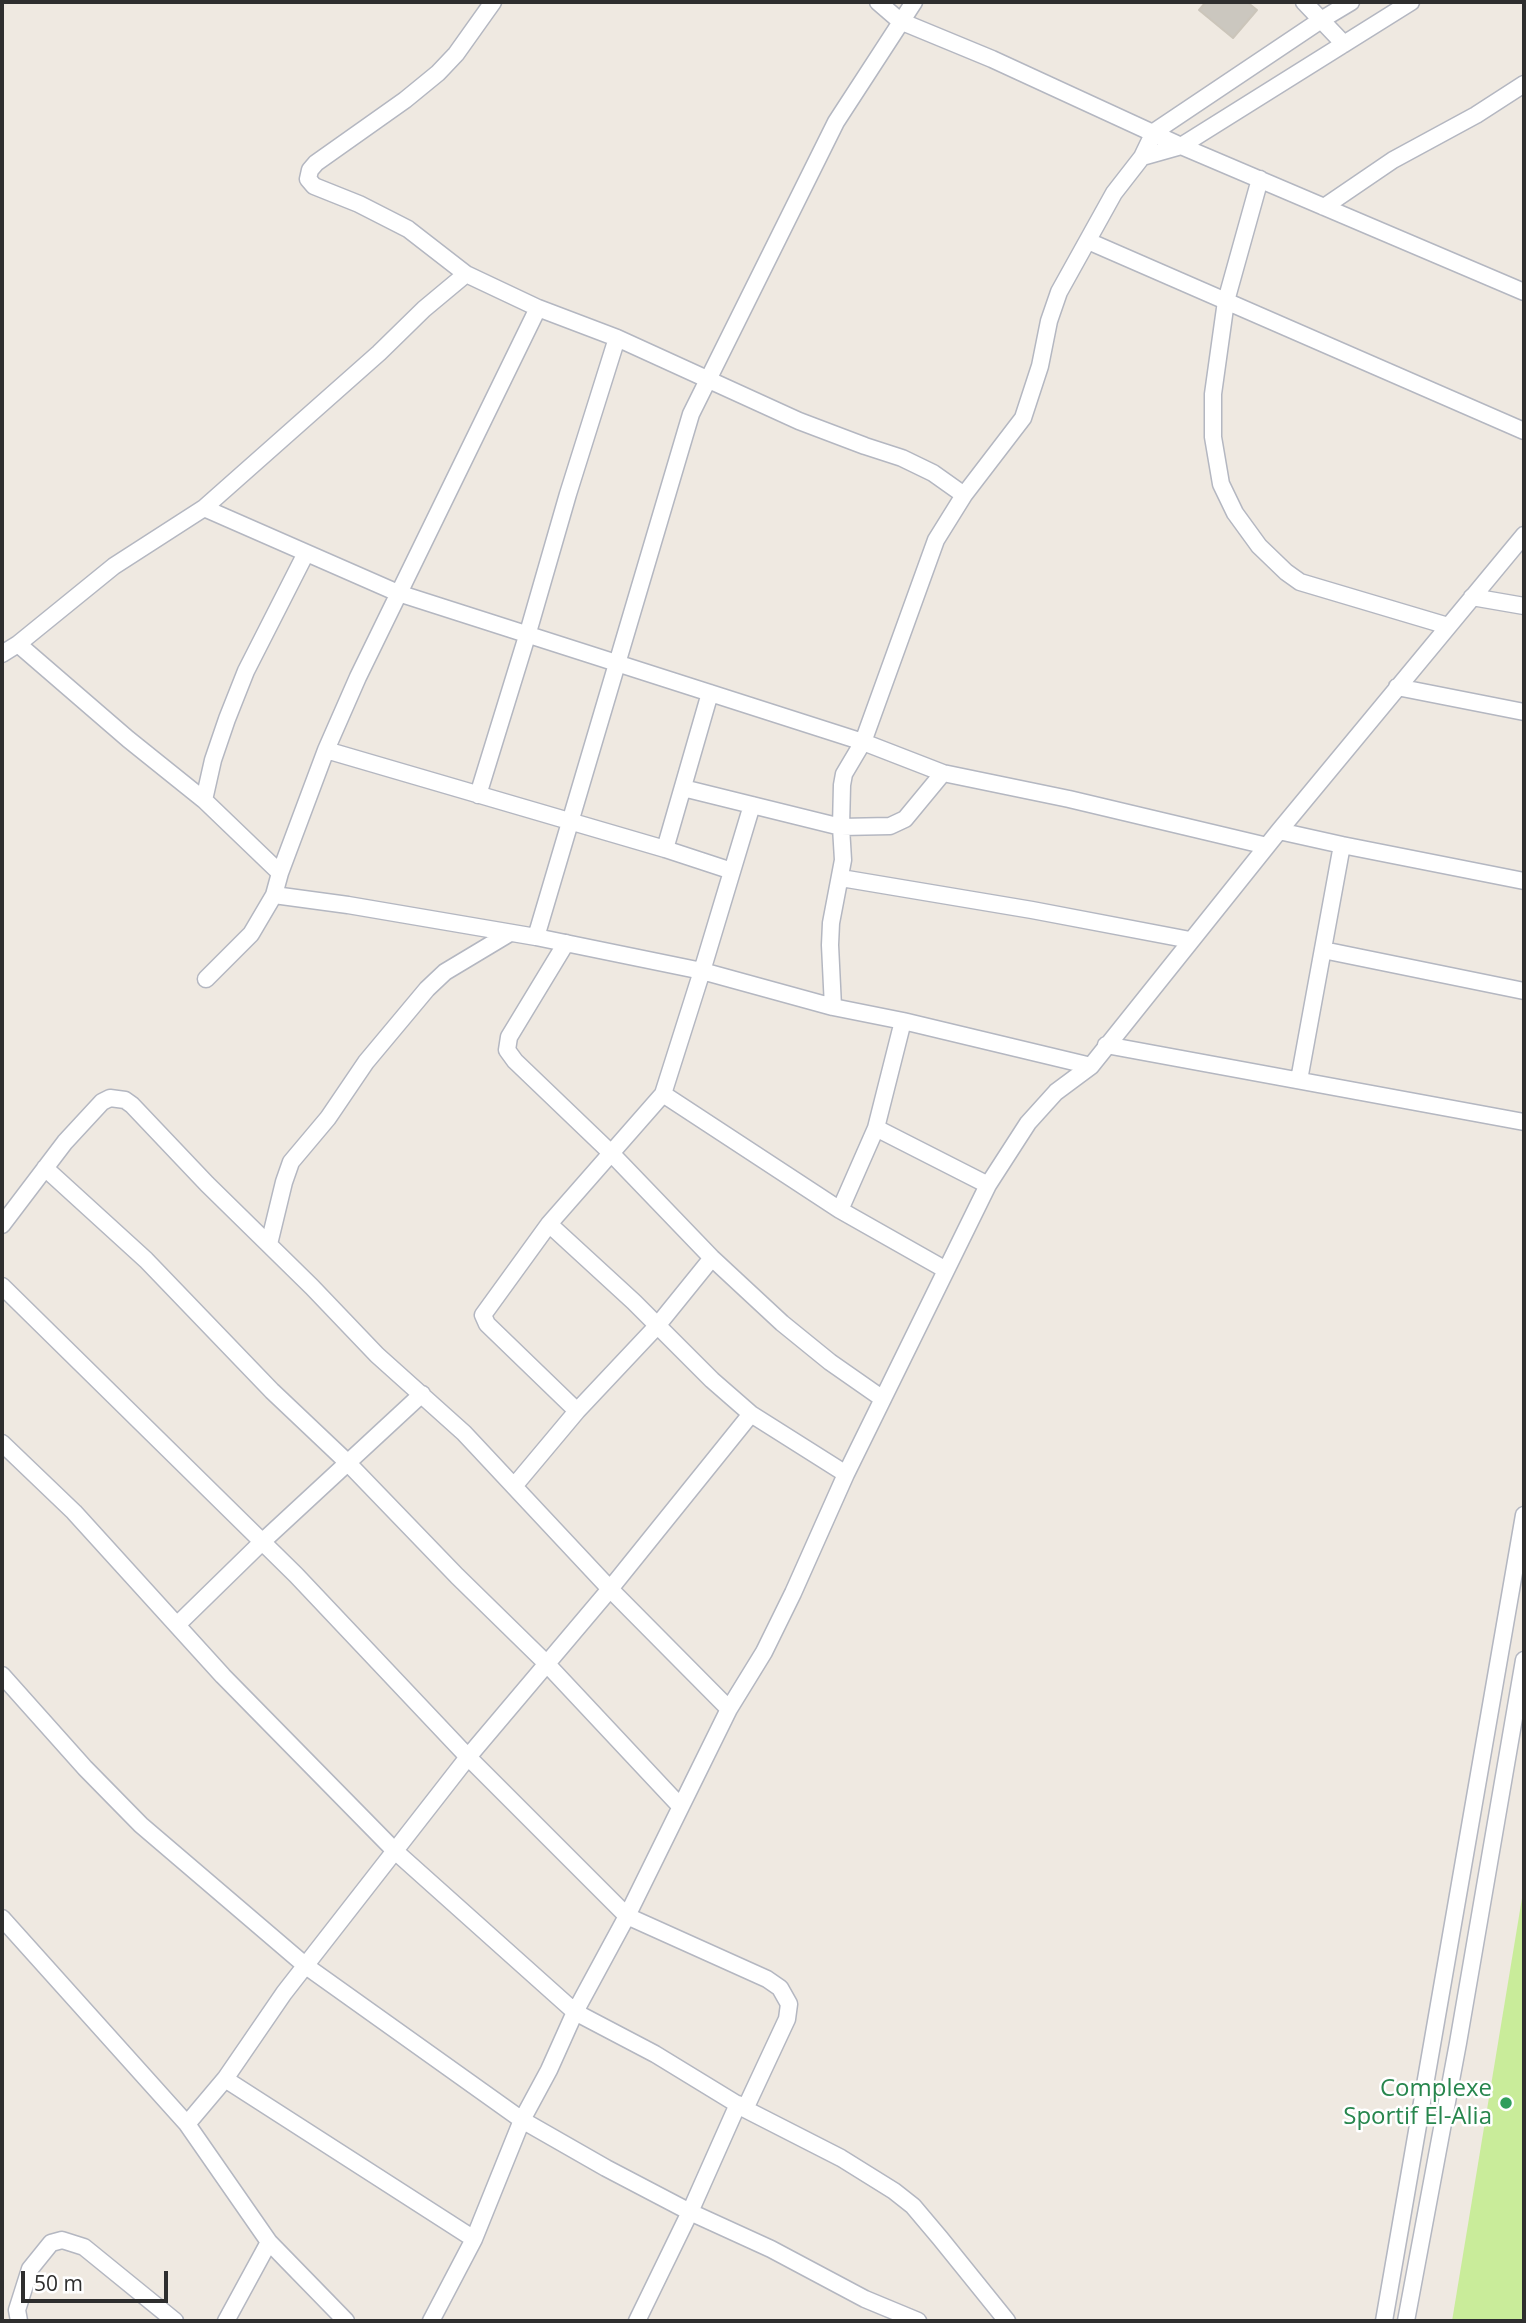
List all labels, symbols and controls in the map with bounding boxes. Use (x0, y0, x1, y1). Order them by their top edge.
place label: Complexe Sportif El-Alia (1343, 2075, 1492, 2131)
marker: Complexe Sportif El-Alia (1498, 2095, 1514, 2111)
scale bar (24, 2256, 172, 2300)
text: 50 m (34, 2269, 83, 2297)

